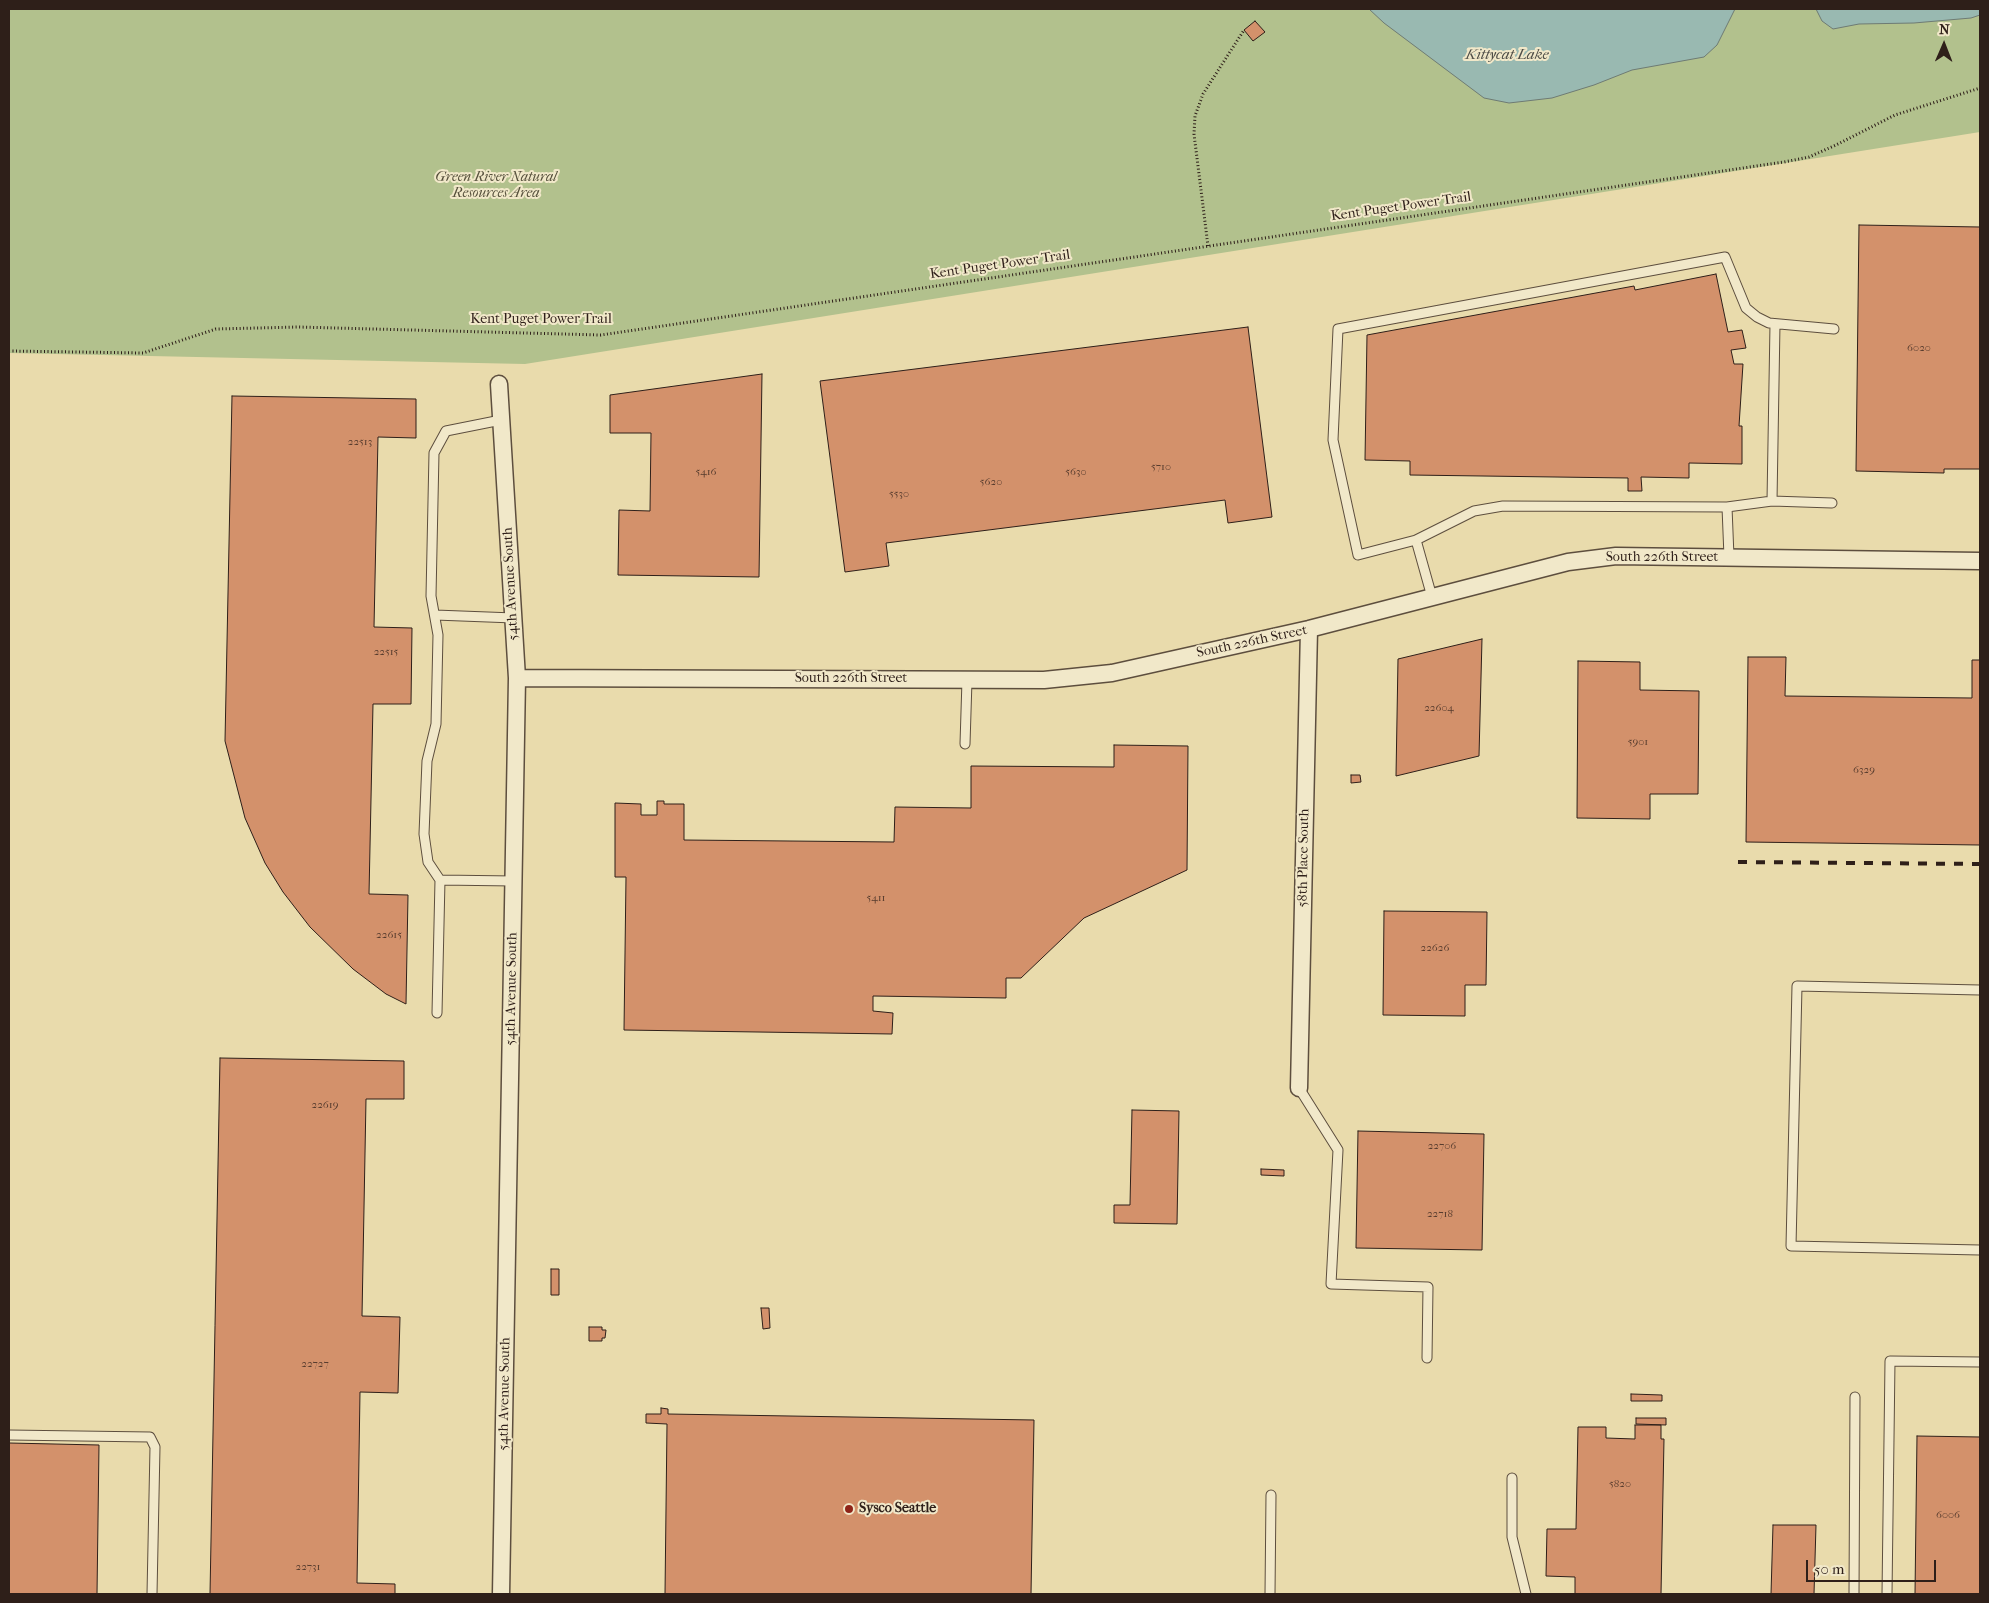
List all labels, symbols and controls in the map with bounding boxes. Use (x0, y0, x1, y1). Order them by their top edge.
north arrow (1919, 20, 1969, 70)
text: N (1939, 21, 1950, 38)
water label: Kittycat Lake (1465, 46, 1549, 64)
park label: Green River Natural Resources Area (435, 170, 557, 202)
street label: Kent Puget Power Trail (1330, 189, 1472, 225)
street label: Kent Puget Power Trail (929, 247, 1071, 283)
street label: Kent Puget Power Trail (470, 312, 612, 328)
house number: 6020 (1907, 341, 1931, 355)
house number: 22513 (348, 435, 372, 449)
house number: 5710 (1151, 460, 1171, 474)
house number: 5416 (695, 465, 717, 479)
house number: 5630 (1065, 465, 1087, 479)
house number: 5620 (980, 475, 1002, 489)
house number: 5530 (889, 487, 909, 501)
street label: 54th Avenue South (500, 527, 522, 641)
street label: South 226th Street (1606, 550, 1718, 566)
street label: South 226th Street (1195, 622, 1309, 662)
house number: 22515 (374, 645, 398, 659)
street label: South 226th Street (795, 671, 907, 687)
house number: 22604 (1424, 701, 1454, 715)
house number: 5901 (1628, 735, 1648, 749)
house number: 6329 (1853, 763, 1875, 777)
street label: 58th Place South (1295, 808, 1313, 908)
house number: 5411 (866, 891, 886, 905)
house number: 22615 (376, 928, 402, 942)
street label: 54th Avenue South (503, 932, 521, 1046)
house number: 22626 (1421, 941, 1449, 955)
house number: 22619 (312, 1098, 338, 1112)
house number: 22706 (1428, 1139, 1456, 1153)
house number: 22718 (1427, 1207, 1453, 1221)
street label: 54th Avenue South (496, 1337, 514, 1451)
house number: 22727 (301, 1357, 329, 1371)
house number: 5820 (1609, 1477, 1631, 1491)
place label: Sysco Seattle (859, 1501, 936, 1517)
marker: Sysco Seattle (843, 1503, 855, 1515)
house number: 6006 (1936, 1508, 1960, 1522)
scale bar (1809, 1550, 1939, 1582)
house number: 22731 (295, 1560, 321, 1574)
text: 50 m (1814, 1560, 1844, 1578)

